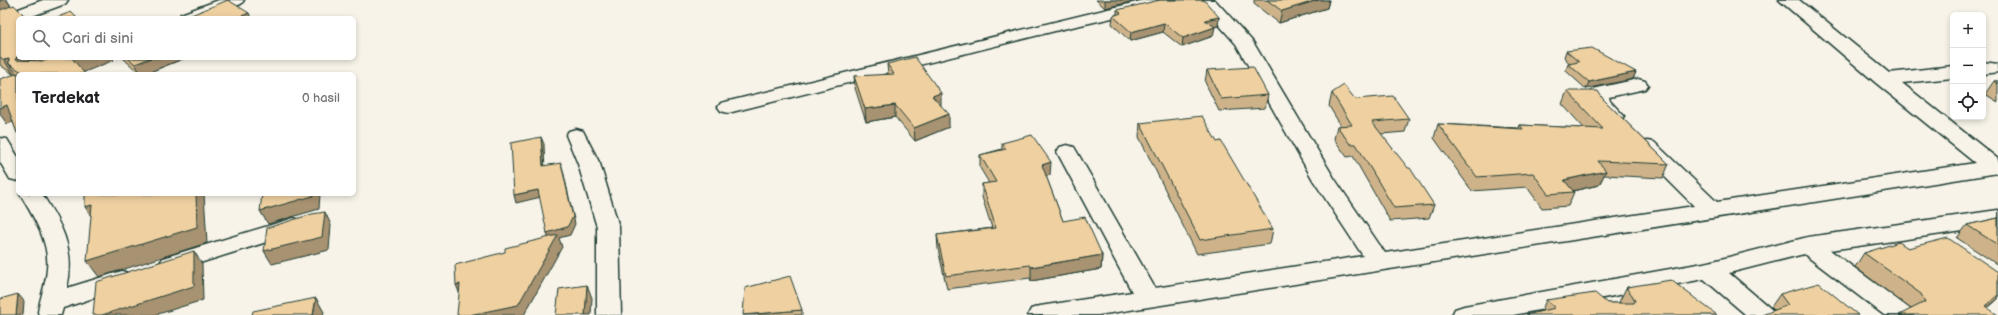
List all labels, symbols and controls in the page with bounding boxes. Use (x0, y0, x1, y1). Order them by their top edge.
map controls (1950, 12, 1986, 120)
button: + (1950, 12, 1986, 48)
search box (16, 16, 356, 60)
icon: search (30, 27, 52, 49)
text: Cari di sini (62, 29, 133, 48)
button: − (1950, 48, 1986, 84)
button: locate (1950, 84, 1986, 120)
text: Terdekat (32, 88, 100, 108)
text: 0 hasil (302, 90, 340, 106)

